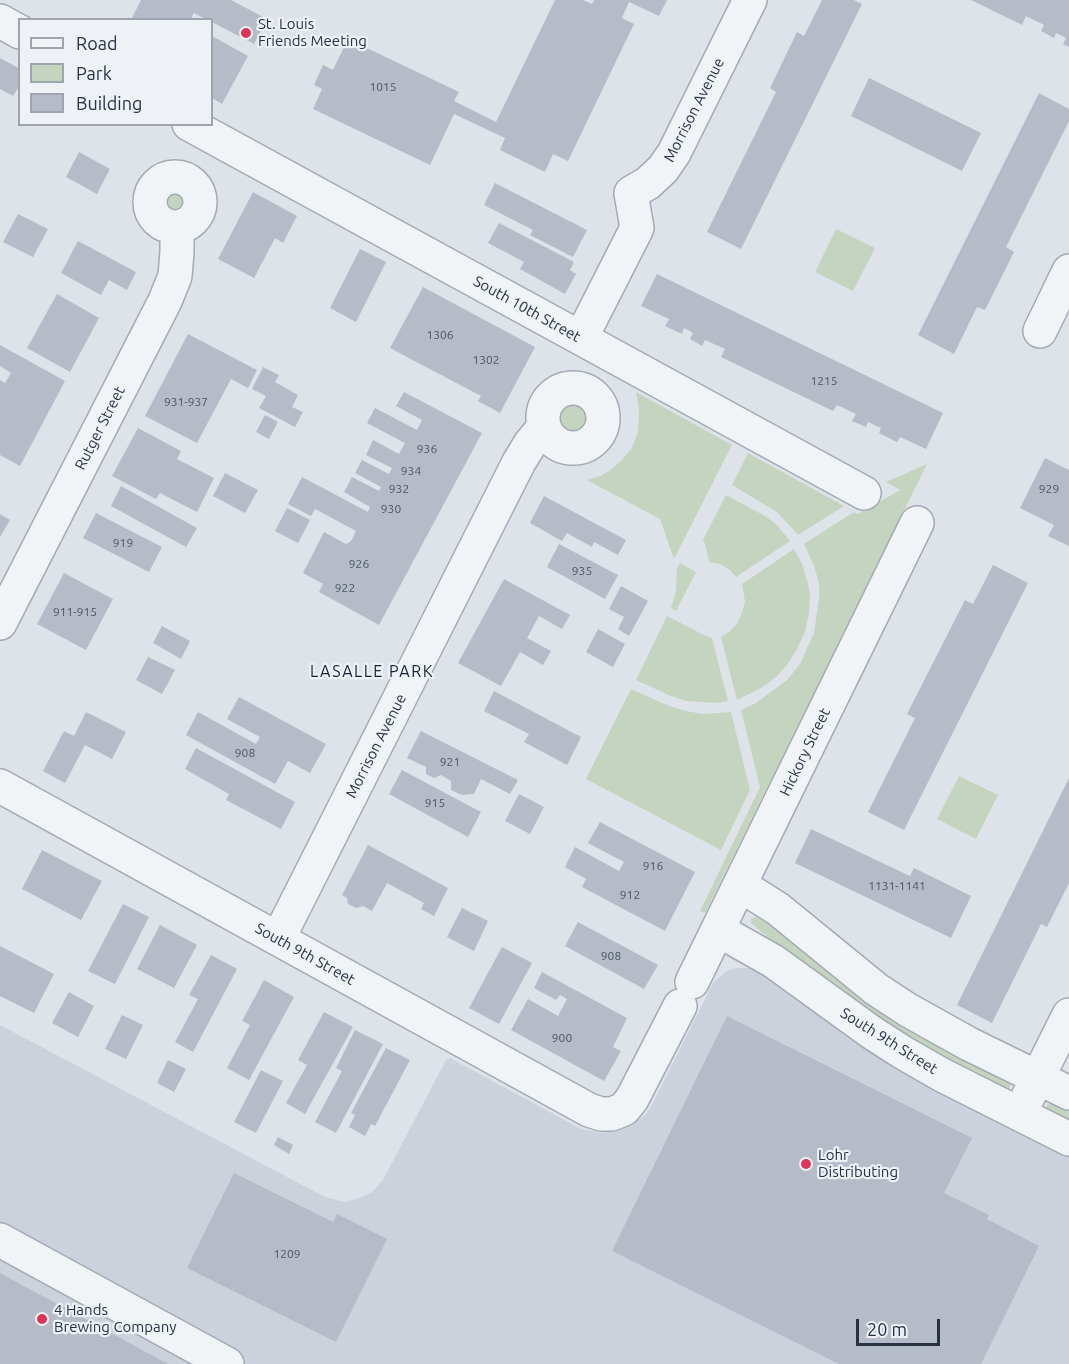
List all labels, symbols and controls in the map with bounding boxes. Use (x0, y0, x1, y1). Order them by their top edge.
place label: St. Louis Friends Meeting (258, 15, 367, 50)
legend (18, 18, 213, 126)
marker: St. Louis Friends Meeting (239, 26, 253, 40)
text: Road (76, 33, 118, 53)
street label: Morrison Avenue (660, 55, 728, 165)
text: Park (76, 63, 112, 83)
house number: 1015 (369, 80, 397, 94)
text: Building (76, 93, 142, 113)
street label: South 10th Street (470, 272, 584, 346)
house number: 1306 (426, 328, 454, 342)
house number: 1302 (472, 353, 500, 367)
house number: 1215 (810, 374, 838, 388)
street label: Rutger Street (71, 383, 129, 473)
house number: 931-937 (164, 395, 208, 409)
house number: 936 (417, 442, 437, 456)
house number: 934 (401, 464, 421, 478)
house number: 932 (389, 482, 409, 496)
house number: 929 (1039, 482, 1059, 496)
house number: 930 (381, 502, 401, 516)
house number: 919 (113, 536, 133, 550)
house number: 926 (349, 557, 369, 571)
house number: 935 (572, 564, 592, 578)
house number: 922 (335, 581, 355, 595)
house number: 911-915 (53, 605, 97, 619)
district label: LASALLE PARK (310, 662, 434, 682)
street label: Morrison Avenue (342, 691, 410, 801)
street label: Hickory Street (776, 705, 834, 799)
house number: 908 (235, 746, 255, 760)
house number: 921 (440, 755, 460, 769)
house number: 915 (425, 796, 445, 810)
house number: 916 (643, 859, 663, 873)
house number: 1131-1141 (868, 879, 926, 893)
house number: 912 (620, 888, 640, 902)
street label: South 9th Street (252, 919, 358, 989)
house number: 908 (601, 949, 621, 963)
street label: South 9th Street (837, 1004, 941, 1078)
house number: 900 (552, 1031, 572, 1045)
place label: Lohr Distributing (818, 1146, 898, 1181)
marker: Lohr Distributing (799, 1157, 813, 1171)
house number: 1209 (273, 1247, 301, 1261)
place label: 4 Hands Brewing Company (54, 1301, 176, 1336)
scale bar (859, 1307, 943, 1345)
marker: 4 Hands Brewing Company (35, 1312, 49, 1326)
text: 20 m (867, 1319, 907, 1339)

